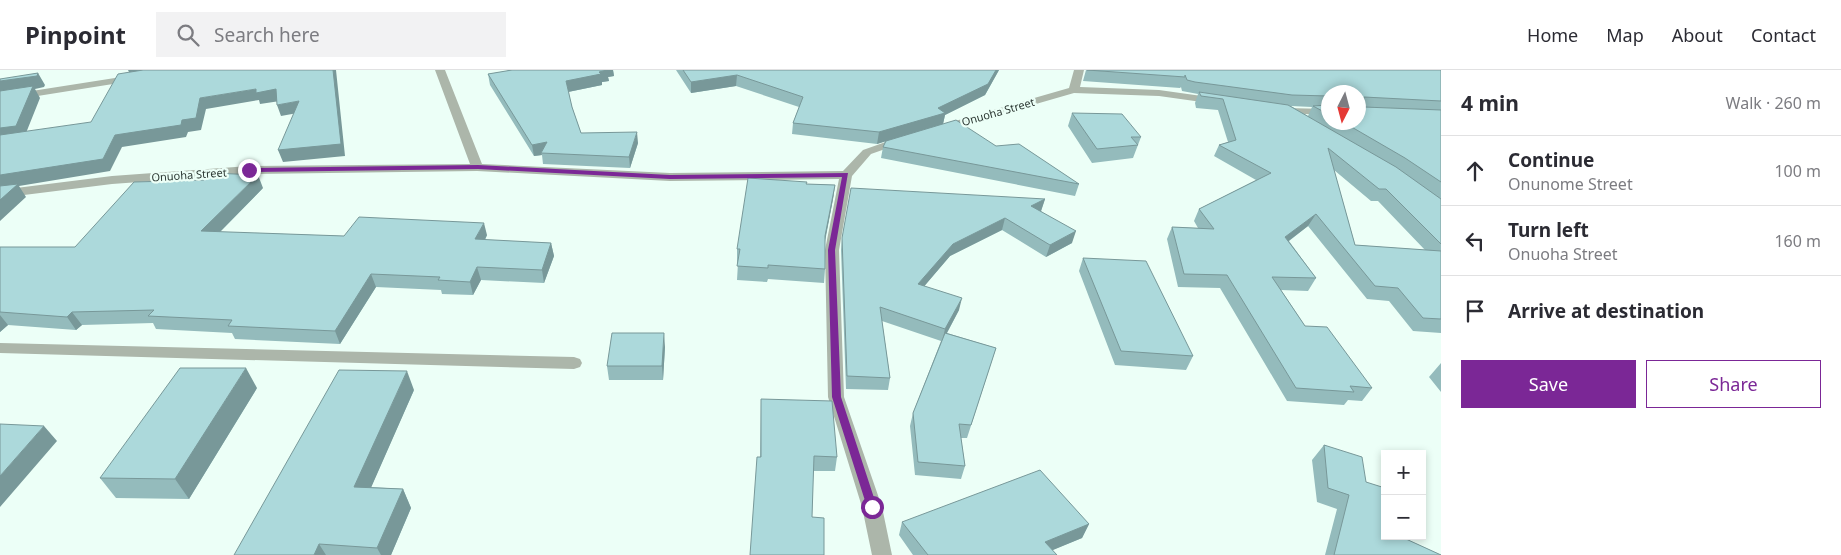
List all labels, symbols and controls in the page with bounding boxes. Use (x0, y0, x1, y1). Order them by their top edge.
search box (156, 12, 506, 57)
text: Pinpoint (25, 18, 126, 51)
icon: search (174, 21, 202, 49)
text: Search here (214, 22, 320, 48)
text: Home (1527, 23, 1578, 47)
text: Map (1606, 23, 1644, 47)
text: About (1672, 23, 1723, 47)
text: Contact (1751, 23, 1816, 47)
north arrow (1321, 85, 1366, 130)
text: 4 min (1461, 89, 1519, 117)
text: Walk · 260 m (1726, 92, 1821, 114)
street label: Onuoha Street (960, 94, 1036, 129)
text: Continue (1508, 147, 1594, 173)
icon: ahead (1461, 157, 1489, 185)
route end (238, 159, 261, 182)
text: 100 m (1774, 160, 1821, 182)
street label: Onuoha Street (151, 164, 227, 185)
text: Onunome Street (1508, 173, 1633, 195)
text: Turn left (1508, 217, 1589, 243)
icon: left (1461, 227, 1489, 255)
text: 160 m (1774, 230, 1821, 252)
text: Onuoha Street (1508, 243, 1618, 265)
icon: arrive (1461, 297, 1489, 325)
text: Arrive at destination (1508, 298, 1704, 324)
button: Save (1461, 360, 1636, 408)
button: Share (1646, 360, 1821, 408)
map controls (1381, 450, 1426, 540)
button: + (1381, 450, 1426, 495)
button: − (1381, 495, 1426, 540)
route start (861, 496, 884, 519)

